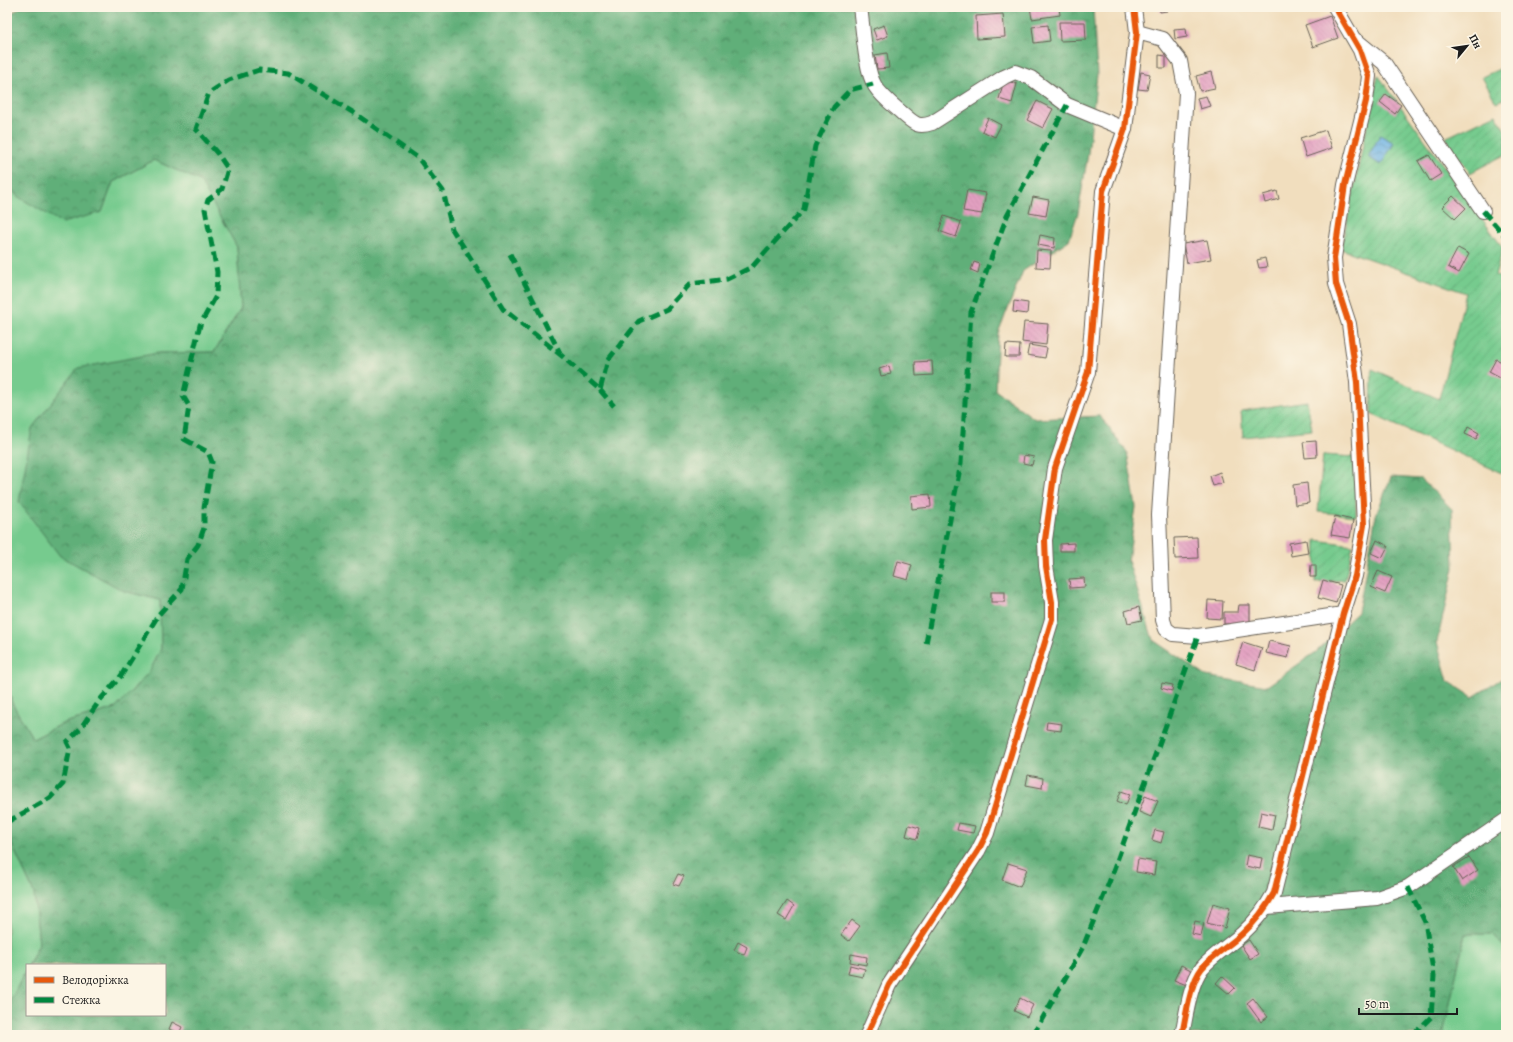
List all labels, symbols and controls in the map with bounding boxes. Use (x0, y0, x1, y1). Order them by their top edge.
north arrow (1447, 26, 1487, 66)
text: Пн (1465, 31, 1486, 52)
legend (26, 964, 166, 1016)
text: Велодоріжка (62, 972, 129, 988)
scale bar (1359, 990, 1457, 1016)
text: Стежка (62, 992, 101, 1008)
text: 50 m (1365, 996, 1389, 1012)

